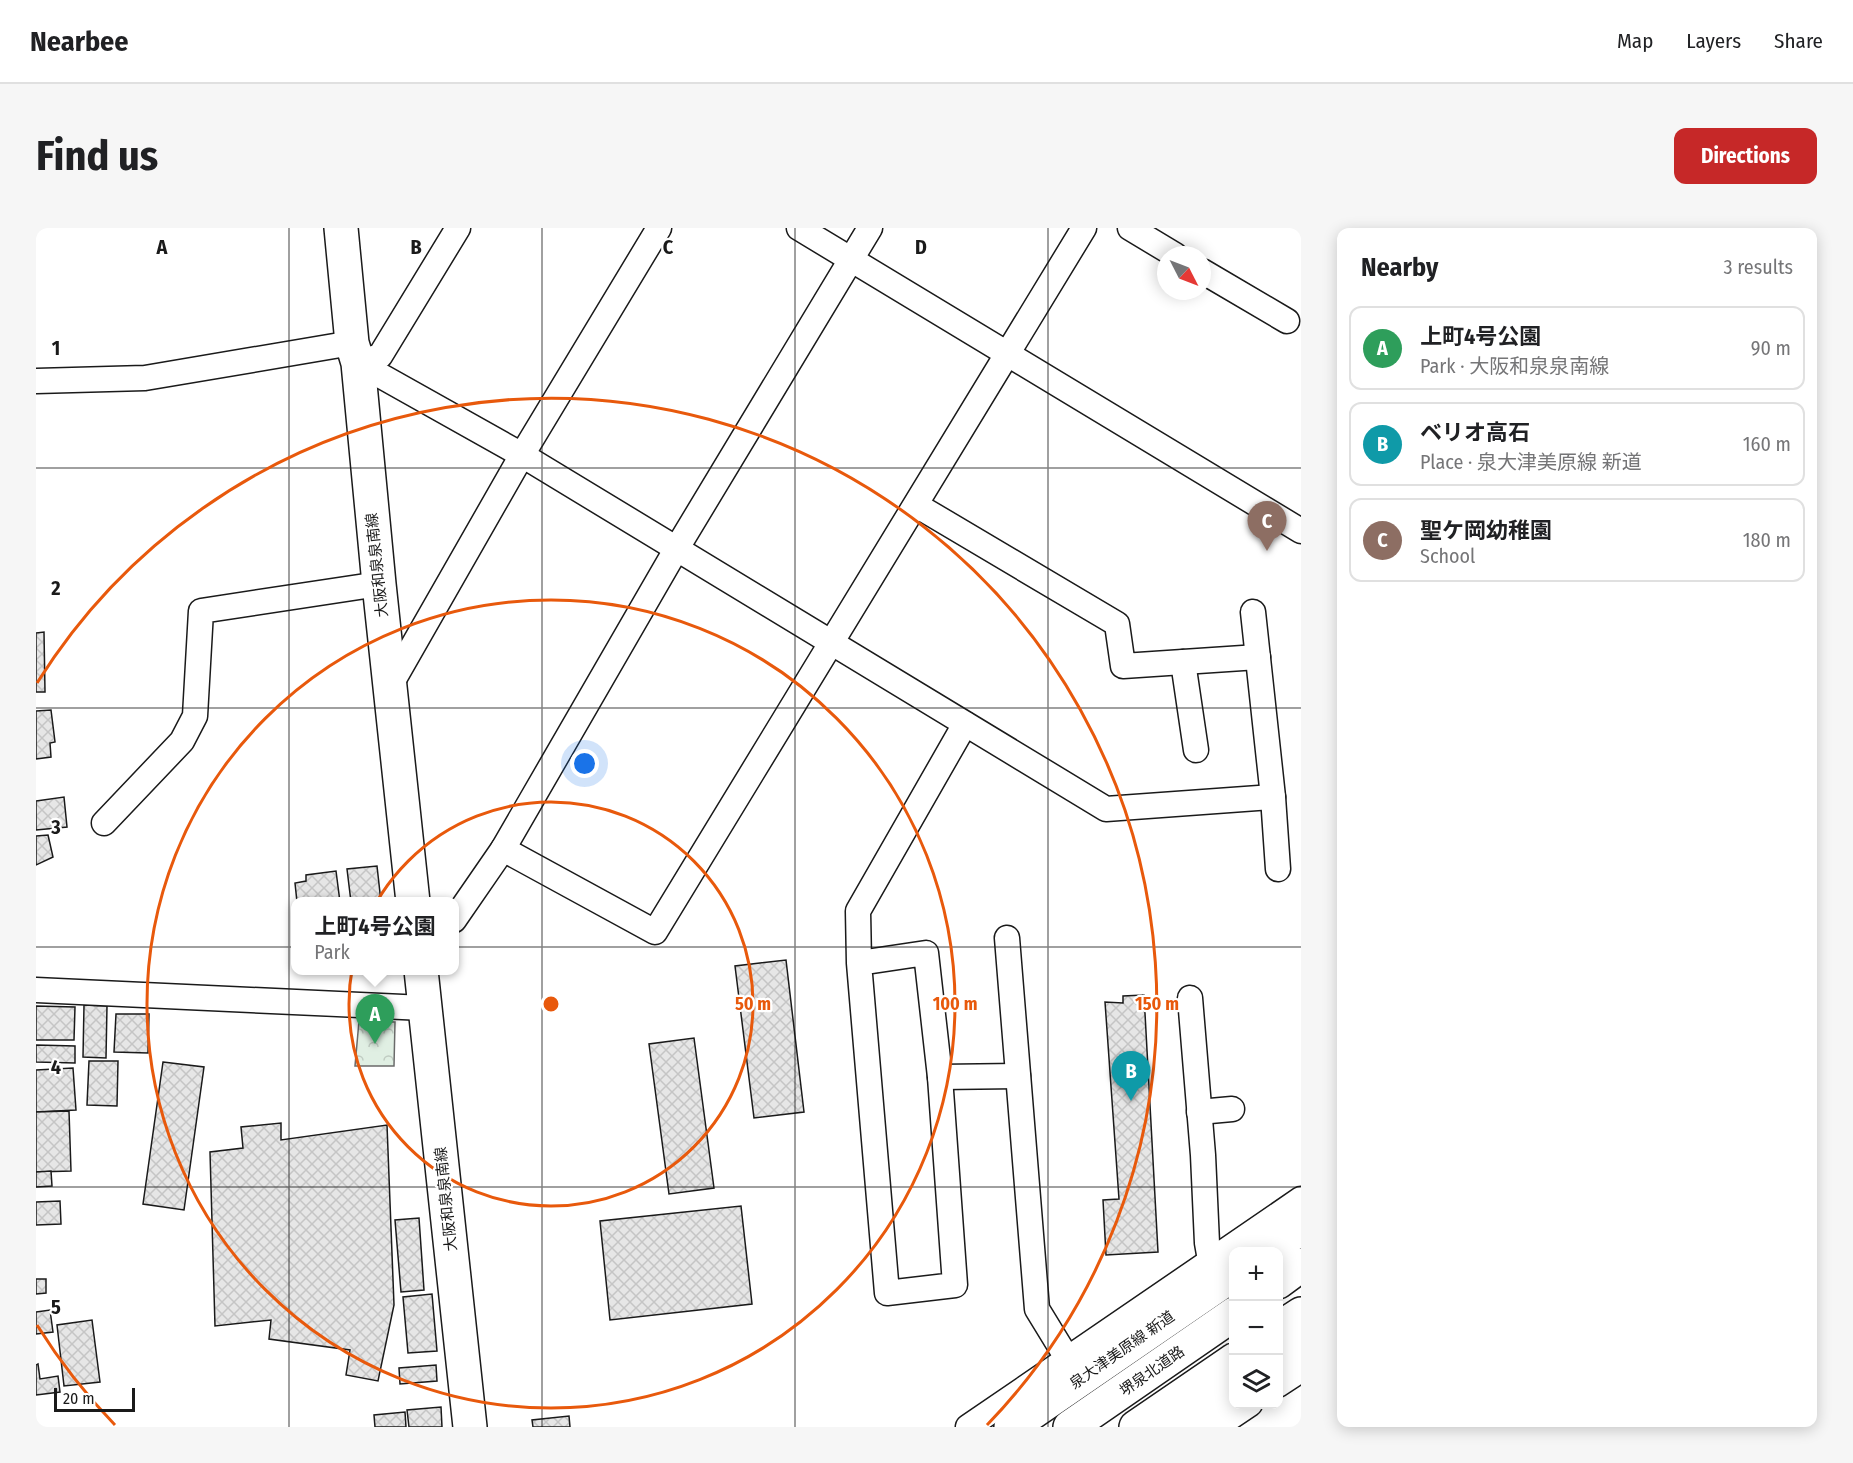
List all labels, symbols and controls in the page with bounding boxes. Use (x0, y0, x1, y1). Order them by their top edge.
text: Nearbee (30, 25, 129, 58)
text: Map (1617, 28, 1653, 54)
text: Layers (1686, 28, 1741, 54)
text: Share (1774, 28, 1823, 54)
button: Directions (1674, 128, 1817, 184)
text: Find us (36, 131, 158, 181)
text: A (156, 235, 169, 259)
text: B (410, 235, 422, 259)
text: C (663, 235, 674, 259)
text: D (915, 235, 927, 259)
north arrow (1157, 246, 1211, 300)
text: Nearby (1361, 252, 1438, 283)
text: 3 results (1724, 255, 1793, 279)
text: 上町4号公園 (1420, 323, 1541, 350)
text: 1 (52, 336, 60, 360)
text: A (1377, 336, 1388, 360)
text: 90 m (1751, 336, 1791, 360)
text: Park · 大阪和泉泉南線 (1420, 354, 1609, 378)
text: ベリオ高石 (1420, 419, 1530, 446)
text: B (1377, 432, 1388, 456)
text: 160 m (1743, 432, 1791, 456)
text: Place · 泉大津美原線 新道 (1420, 450, 1642, 474)
pin: C (1248, 502, 1286, 551)
street label: 大阪和泉泉南線 (363, 512, 391, 618)
text: 聖ケ岡幼稚園 (1420, 517, 1552, 544)
text: C (1377, 528, 1388, 552)
text: 180 m (1743, 528, 1791, 552)
text: School (1420, 544, 1475, 568)
text: 2 (50, 576, 61, 600)
your location (570, 749, 599, 778)
text: 3 (50, 815, 61, 839)
popup (291, 897, 459, 975)
text: 上町4号公園 (314, 913, 436, 940)
text: Park (314, 940, 350, 964)
text: 50 m (735, 993, 771, 1015)
text: 100 m (933, 993, 977, 1015)
text: 150 m (1135, 993, 1179, 1015)
pin: A (356, 994, 394, 1044)
centre of rings (541, 994, 561, 1014)
pin: B (1112, 1052, 1150, 1101)
text: 4 (51, 1055, 61, 1079)
street label: 大阪和泉泉南線 (432, 1146, 460, 1252)
map controls (1229, 1247, 1283, 1409)
button: + (1229, 1247, 1283, 1301)
text: 5 (51, 1295, 61, 1319)
button: − (1229, 1301, 1283, 1355)
street label: 泉大津美原線 新道 (1066, 1307, 1178, 1393)
street label: 堺泉北道路 (1116, 1342, 1188, 1400)
button: layers (1229, 1355, 1283, 1409)
scale bar (54, 1385, 135, 1412)
text: 20 m (63, 1389, 94, 1408)

